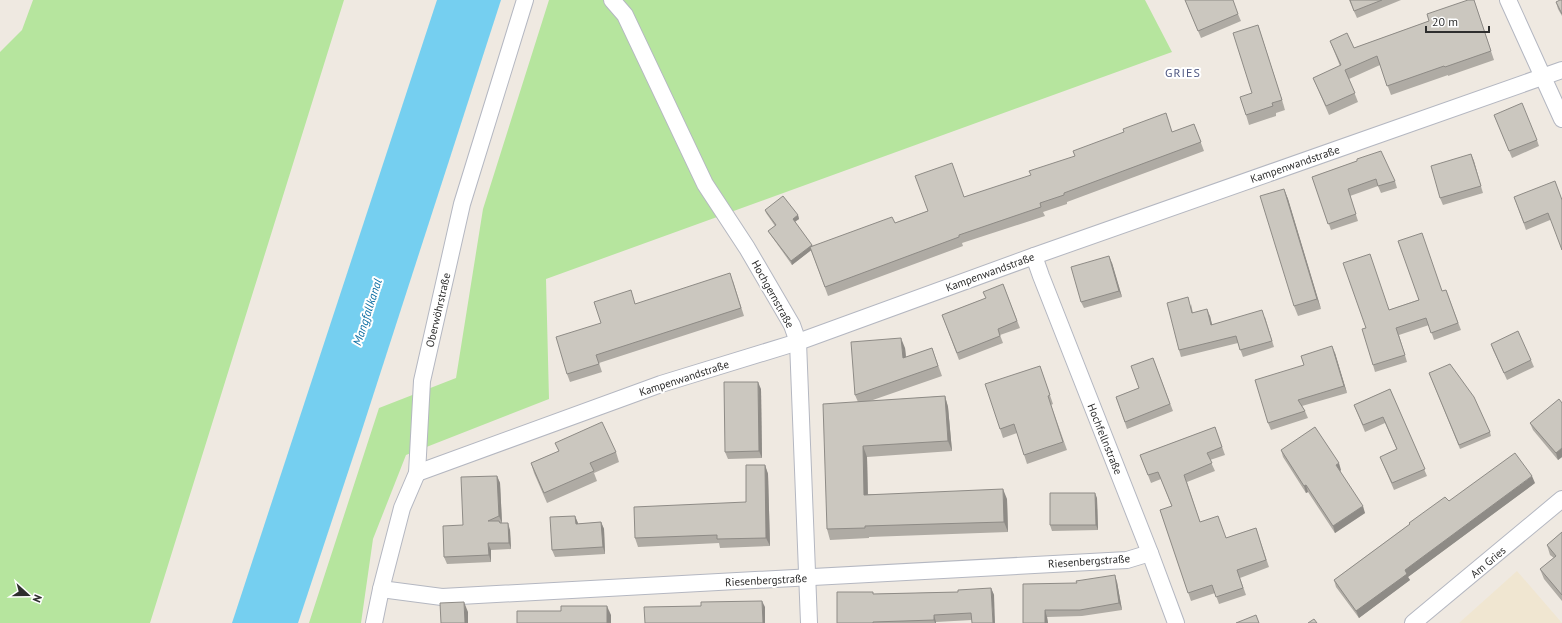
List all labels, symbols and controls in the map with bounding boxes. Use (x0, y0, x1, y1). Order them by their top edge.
scale bar (1426, 8, 1489, 34)
text: 20 m (1432, 14, 1458, 29)
district label: GRIES (1165, 65, 1201, 80)
street label: Kampenwandstraße (1249, 142, 1342, 186)
street label: Kampenwandstraße (944, 249, 1037, 295)
street label: Hochgernstraße (749, 258, 798, 331)
street label: Oberwöhrstraße (423, 271, 453, 349)
water label: Mangfallkanal (349, 276, 385, 347)
street label: Kampenwandstraße (637, 357, 731, 399)
street label: Hochfellnstraße (1084, 401, 1126, 477)
street label: Am Gries (1467, 543, 1509, 581)
street label: Riesenbergstraße (1048, 551, 1131, 571)
street label: Riesenbergstraße (725, 571, 808, 589)
north arrow (8, 575, 48, 615)
text: N (30, 593, 45, 604)

